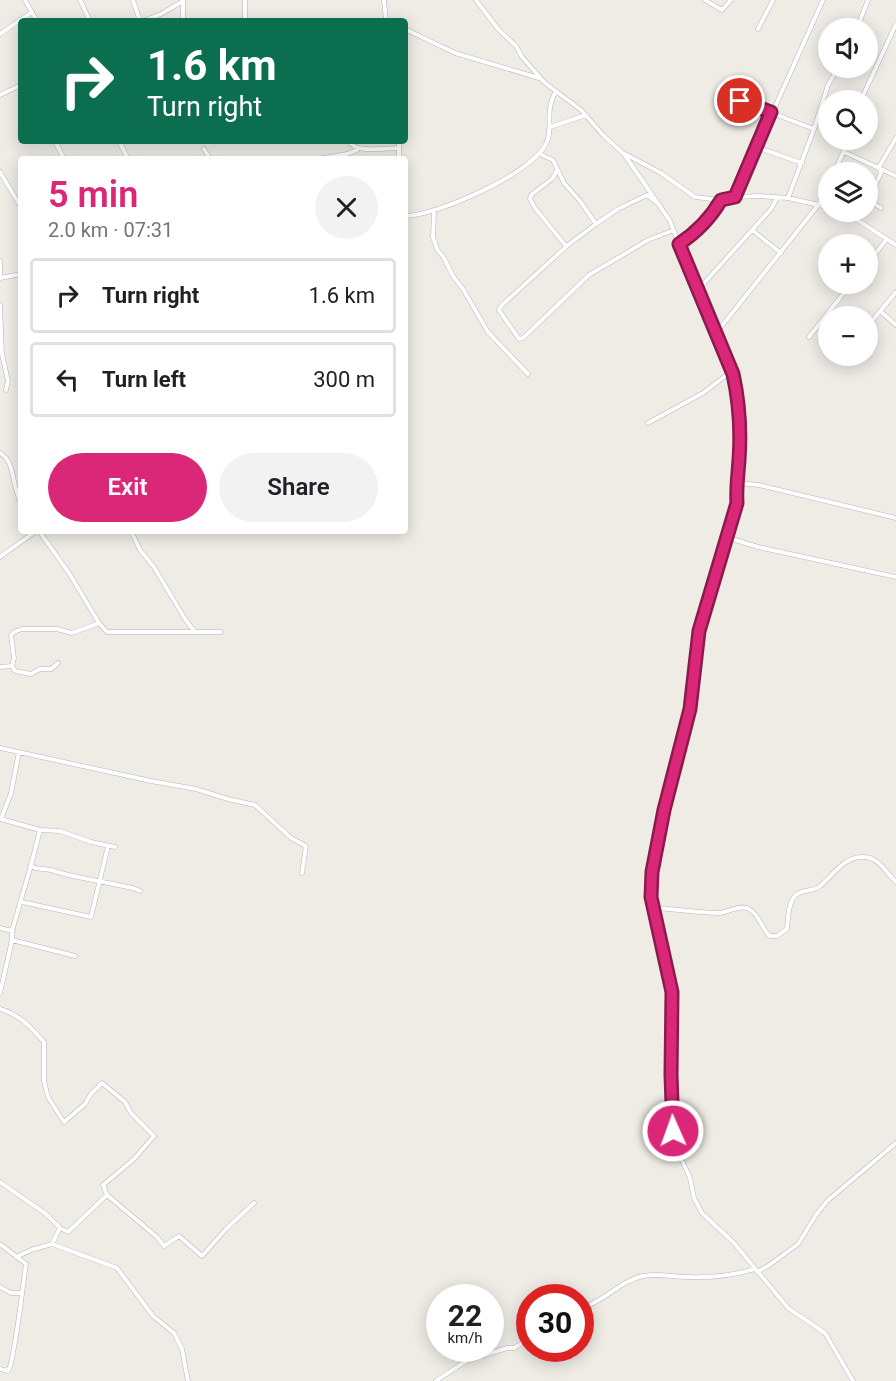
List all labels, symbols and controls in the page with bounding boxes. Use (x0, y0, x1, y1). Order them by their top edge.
map controls (818, 18, 878, 366)
button: sound (818, 18, 878, 78)
text: 1.6 km (147, 41, 277, 90)
icon: right (48, 42, 126, 120)
pin (714, 75, 765, 126)
icon: arrive (723, 84, 756, 117)
button: search (818, 90, 878, 150)
text: Turn right (147, 91, 262, 123)
button: layers (818, 162, 878, 222)
text: 5 min (48, 174, 138, 216)
button: close (315, 176, 378, 239)
text: 2.0 km · 07:31 (48, 218, 173, 242)
button: + (818, 234, 878, 294)
icon: right (51, 279, 84, 312)
text: Turn right (102, 283, 199, 308)
text: 1.6 km (309, 283, 375, 308)
button: − (818, 306, 878, 366)
icon: left (51, 363, 84, 396)
text: Turn left (102, 367, 186, 392)
text: 300 m (313, 367, 375, 392)
button: Exit (48, 453, 207, 522)
button: Share (219, 453, 378, 522)
position arrow (641, 1099, 705, 1163)
speed limit sign: 30 (516, 1284, 594, 1362)
text: 22 (448, 1298, 482, 1333)
text: km/h (447, 1329, 483, 1347)

